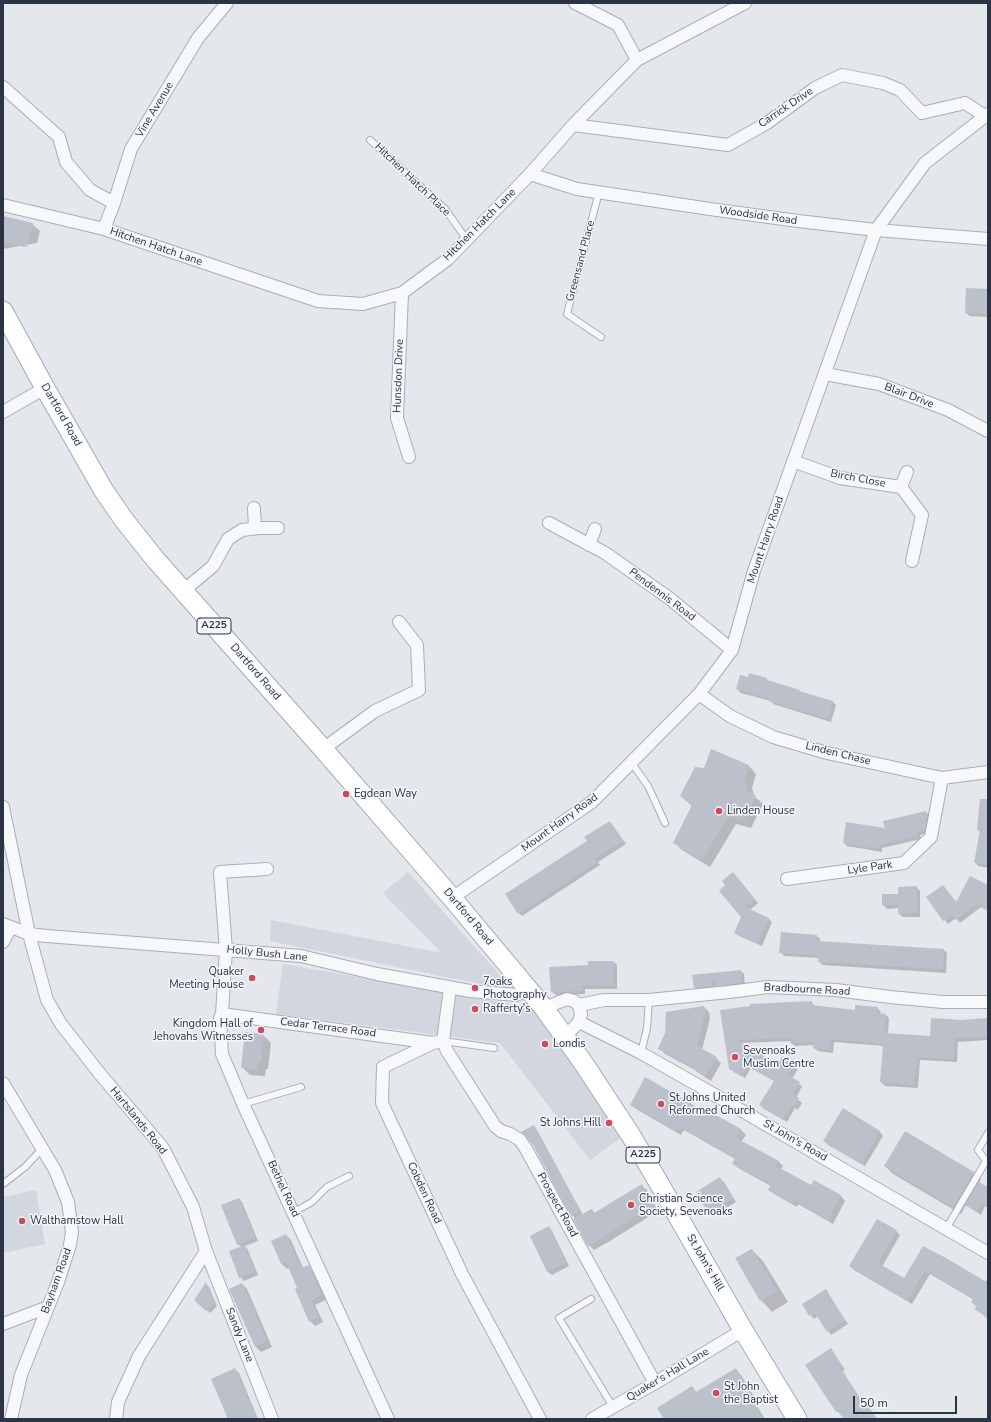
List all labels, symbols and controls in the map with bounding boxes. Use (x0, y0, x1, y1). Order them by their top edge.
street label: Vine Avenue (133, 80, 177, 140)
street label: Carrick Drive (756, 85, 816, 131)
street label: Hitchen Hatch Place (371, 141, 453, 219)
street label: Hitchen Hatch Lane (441, 186, 519, 264)
street label: Woodside Road (718, 204, 798, 228)
street label: Greensand Place (564, 219, 598, 303)
street label: Hitchen Hatch Lane (108, 225, 204, 269)
street label: Hunsdon Drive (391, 339, 407, 413)
street label: Dartford Road (38, 381, 84, 449)
street label: Blair Drive (882, 381, 936, 411)
street label: Birch Close (829, 467, 887, 491)
street label: Mount Harry Road (745, 495, 787, 585)
street label: Pendennis Road (626, 566, 698, 624)
road number: A225 (197, 618, 231, 634)
street label: Dartford Road (227, 641, 283, 703)
street label: Linden Chase (804, 740, 872, 768)
place label: Egdean Way (354, 787, 417, 801)
marker: Egdean Way (341, 789, 351, 799)
street label: Mount Harry Road (519, 791, 601, 855)
place label: Linden House (727, 804, 795, 818)
marker: Linden House (714, 806, 724, 816)
street label: Lyle Park (847, 858, 893, 878)
street label: Dartford Road (440, 886, 496, 948)
street label: Holly Bush Lane (226, 943, 308, 965)
place label: Quaker Meeting House (169, 965, 244, 991)
marker: Quaker Meeting House (247, 973, 257, 983)
place label: 7oaks Photography (483, 975, 547, 1001)
street label: Bradbourne Road (763, 981, 851, 999)
marker: 7oaks Photography (470, 983, 480, 993)
place label: Rafferty's (483, 1002, 531, 1016)
marker: Rafferty's (470, 1004, 480, 1014)
street label: Cedar Terrace Road (279, 1016, 377, 1040)
place label: Kingdom Hall of Jehovahs Witnesses (153, 1017, 253, 1043)
marker: Kingdom Hall of Jehovahs Witnesses (256, 1025, 266, 1035)
place label: Londis (553, 1037, 586, 1051)
marker: Londis (540, 1039, 550, 1049)
place label: Sevenoaks Muslim Centre (743, 1044, 815, 1070)
marker: Sevenoaks Muslim Centre (730, 1052, 740, 1062)
street label: Hartslands Road (107, 1085, 169, 1157)
place label: St Johns United Reformed Church (669, 1091, 755, 1117)
marker: St Johns United Reformed Church (656, 1099, 666, 1109)
place label: St Johns Hill (540, 1116, 601, 1130)
street label: St John's Road (761, 1117, 829, 1165)
marker: St Johns Hill (604, 1118, 614, 1128)
road number: A225 (626, 1147, 660, 1163)
street label: Bethel Road (264, 1159, 302, 1219)
street label: Cobden Road (404, 1160, 444, 1226)
street label: Prospect Road (534, 1170, 580, 1240)
place label: Christian Science Society, Sevenoaks (639, 1192, 733, 1218)
marker: Christian Science Society, Sevenoaks (626, 1200, 636, 1210)
place label: Walthamstow Hall (30, 1214, 124, 1228)
marker: Walthamstow Hall (17, 1216, 27, 1226)
street label: St John's Hill (683, 1232, 727, 1294)
street label: Bayham Road (39, 1246, 75, 1316)
street label: Sandy Lane (222, 1306, 256, 1364)
street label: Quaker's Hall Lane (624, 1345, 712, 1405)
place label: St John the Baptist (724, 1380, 778, 1406)
marker: St John the Baptist (711, 1388, 721, 1398)
scale bar (855, 1388, 959, 1414)
text: 50 m (860, 1395, 888, 1411)

